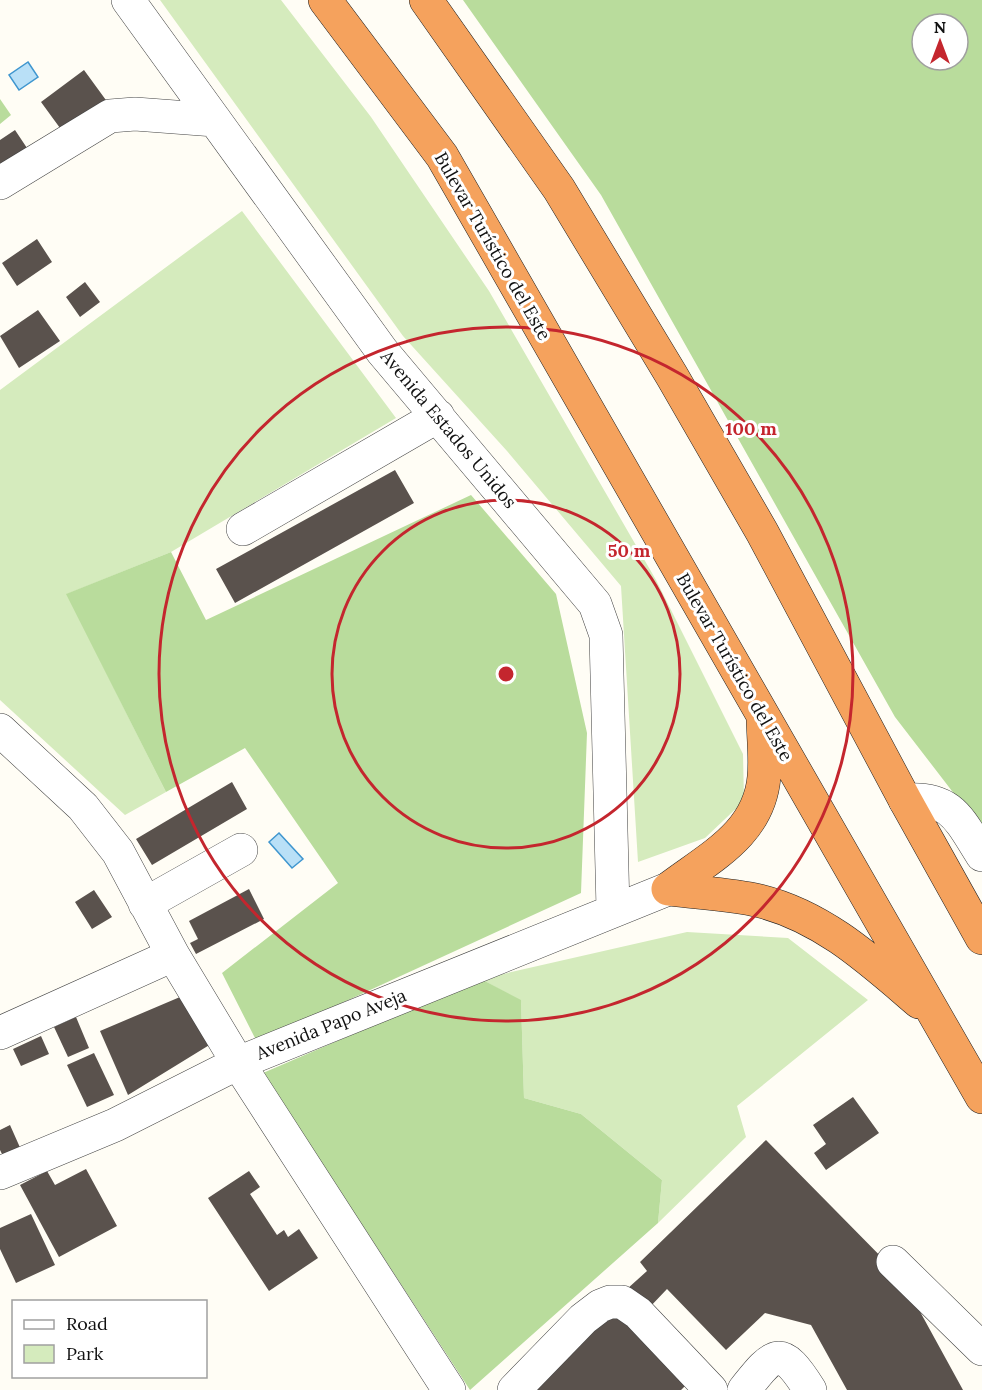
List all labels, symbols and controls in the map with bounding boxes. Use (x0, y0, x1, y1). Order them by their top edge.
north arrow (910, 12, 970, 72)
text: N (934, 17, 946, 37)
street label: Bulevar Turístico del Este (430, 148, 556, 344)
street label: Avenida Estados Unidos (375, 344, 522, 513)
text: 100 m (725, 417, 777, 440)
text: 50 m (608, 539, 651, 562)
street label: Bulevar Turístico del Este (672, 569, 798, 765)
centre of rings (496, 664, 516, 684)
street label: Avenida Papo Aveja (252, 983, 410, 1065)
legend (12, 1300, 207, 1378)
text: Road (66, 1312, 108, 1335)
text: Park (66, 1342, 104, 1365)

